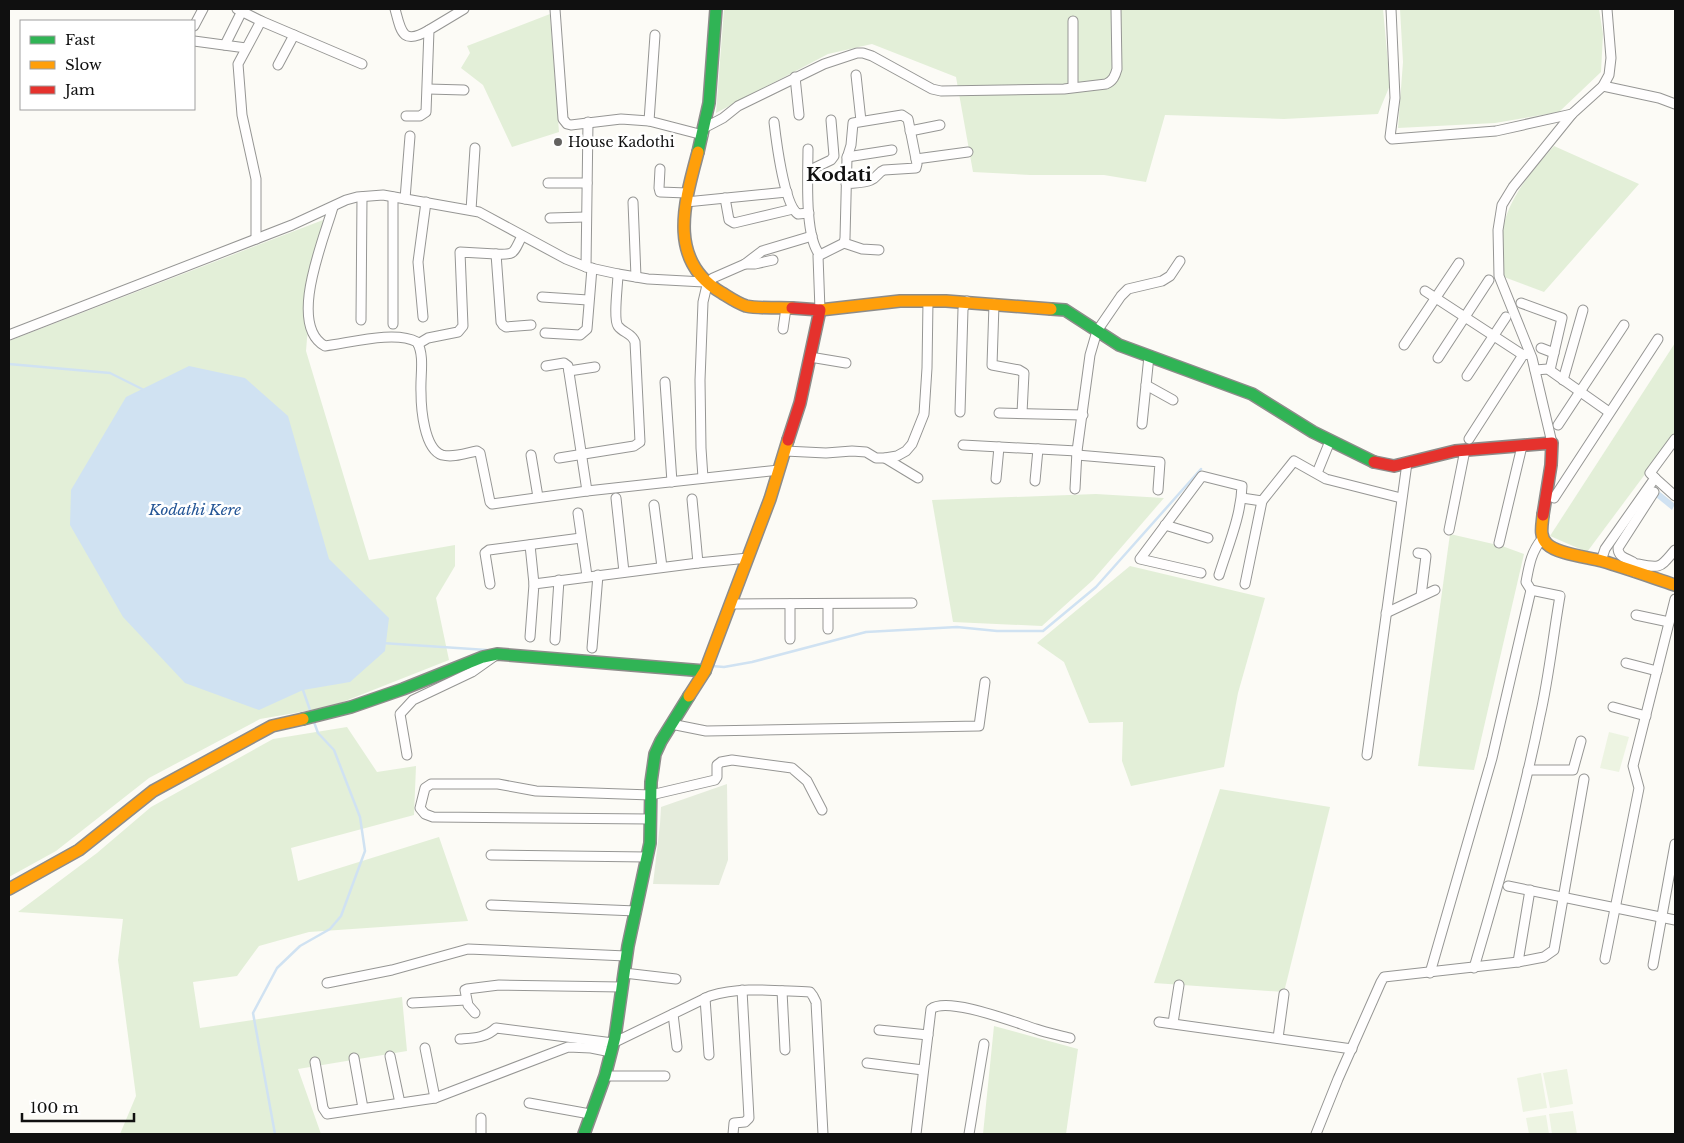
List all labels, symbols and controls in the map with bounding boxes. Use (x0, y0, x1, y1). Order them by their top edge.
legend (20, 20, 195, 110)
text: Fast (65, 30, 96, 49)
text: Slow (65, 55, 102, 74)
text: Jam (63, 80, 95, 99)
place label: House Kadothi (568, 133, 675, 151)
marker: House Kadothi (552, 136, 564, 148)
district label: Kodati (806, 163, 872, 186)
water label: Kodathi Kere (148, 500, 241, 519)
scale bar (22, 1090, 135, 1122)
text: 100 m (30, 1098, 79, 1117)

